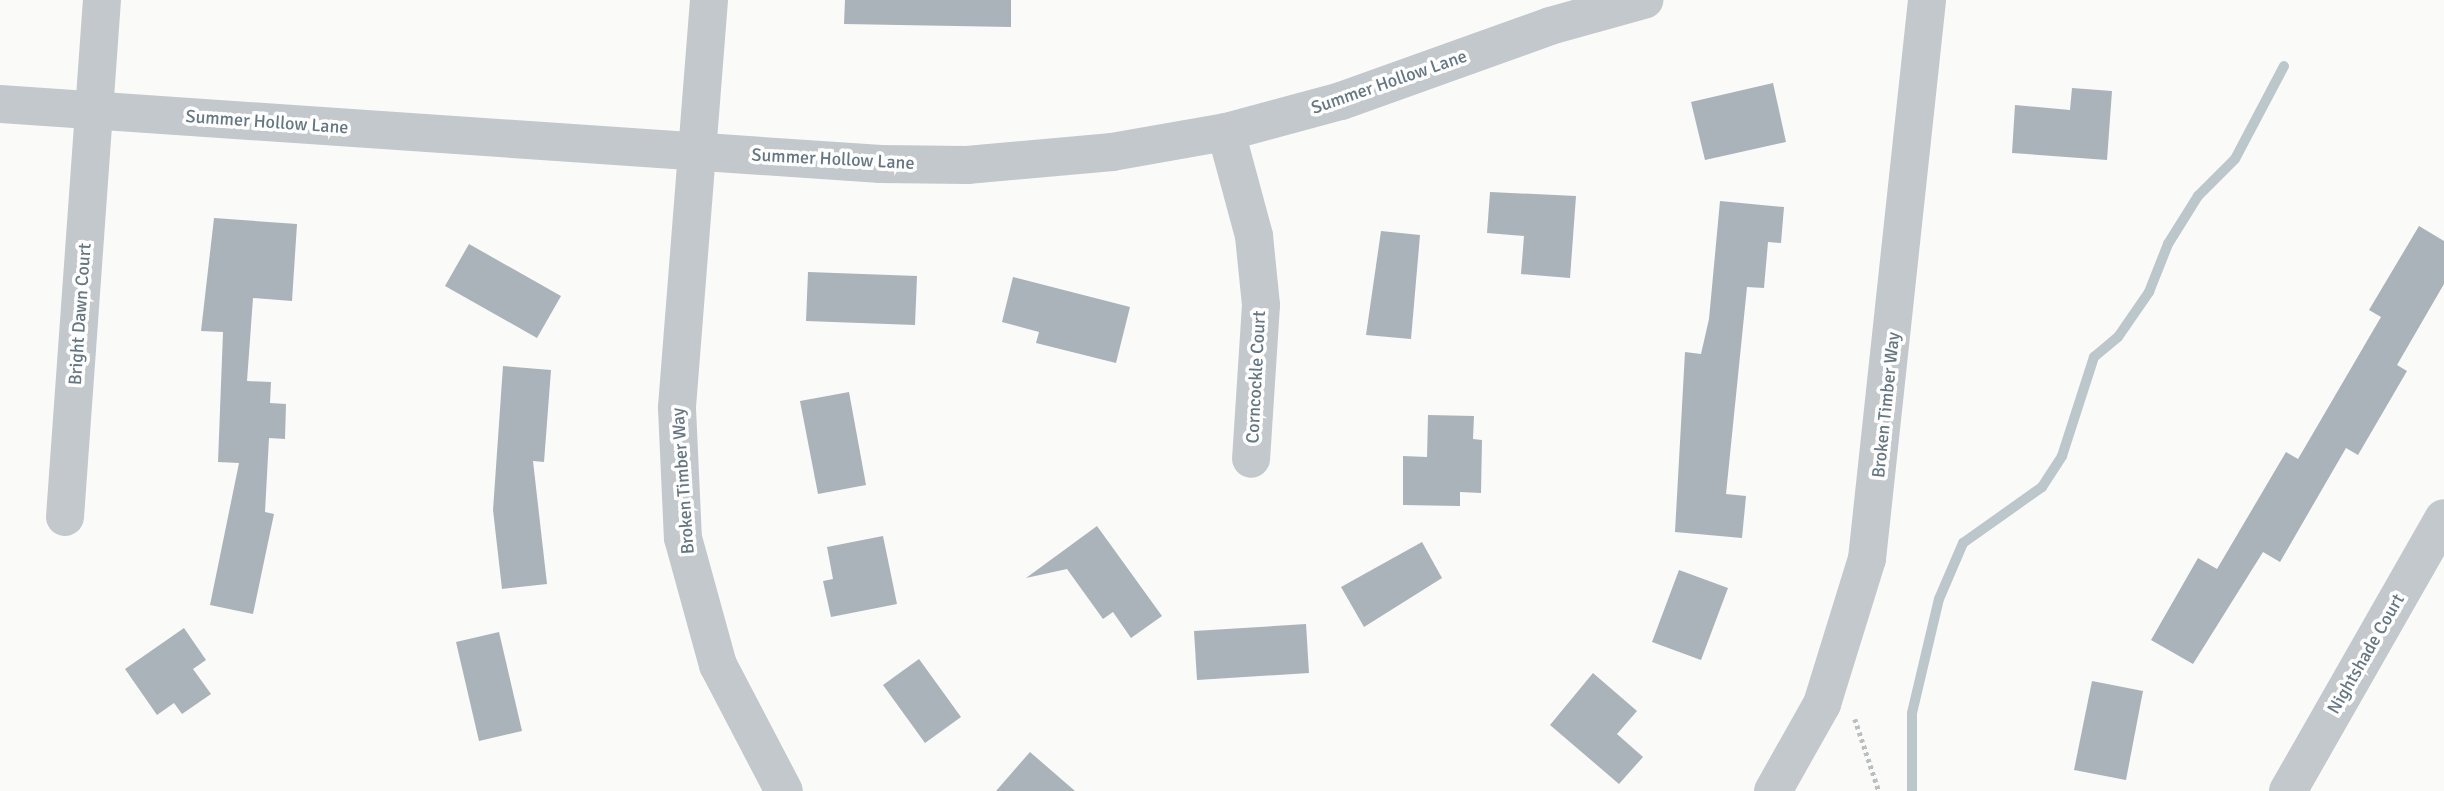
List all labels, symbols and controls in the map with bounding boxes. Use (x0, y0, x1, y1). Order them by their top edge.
street label: Summer Hollow Lane (1308, 45, 1470, 119)
street label: Summer Hollow Lane (185, 106, 349, 138)
street label: Summer Hollow Lane (751, 144, 915, 174)
street label: Bright Dawn Court (64, 242, 96, 386)
street label: Corncockle Court (1242, 310, 1270, 444)
street label: Broken Timber Way (1868, 331, 1904, 479)
street label: Broken Timber Way (667, 407, 699, 555)
street label: Nightshade Court (2323, 590, 2409, 718)

